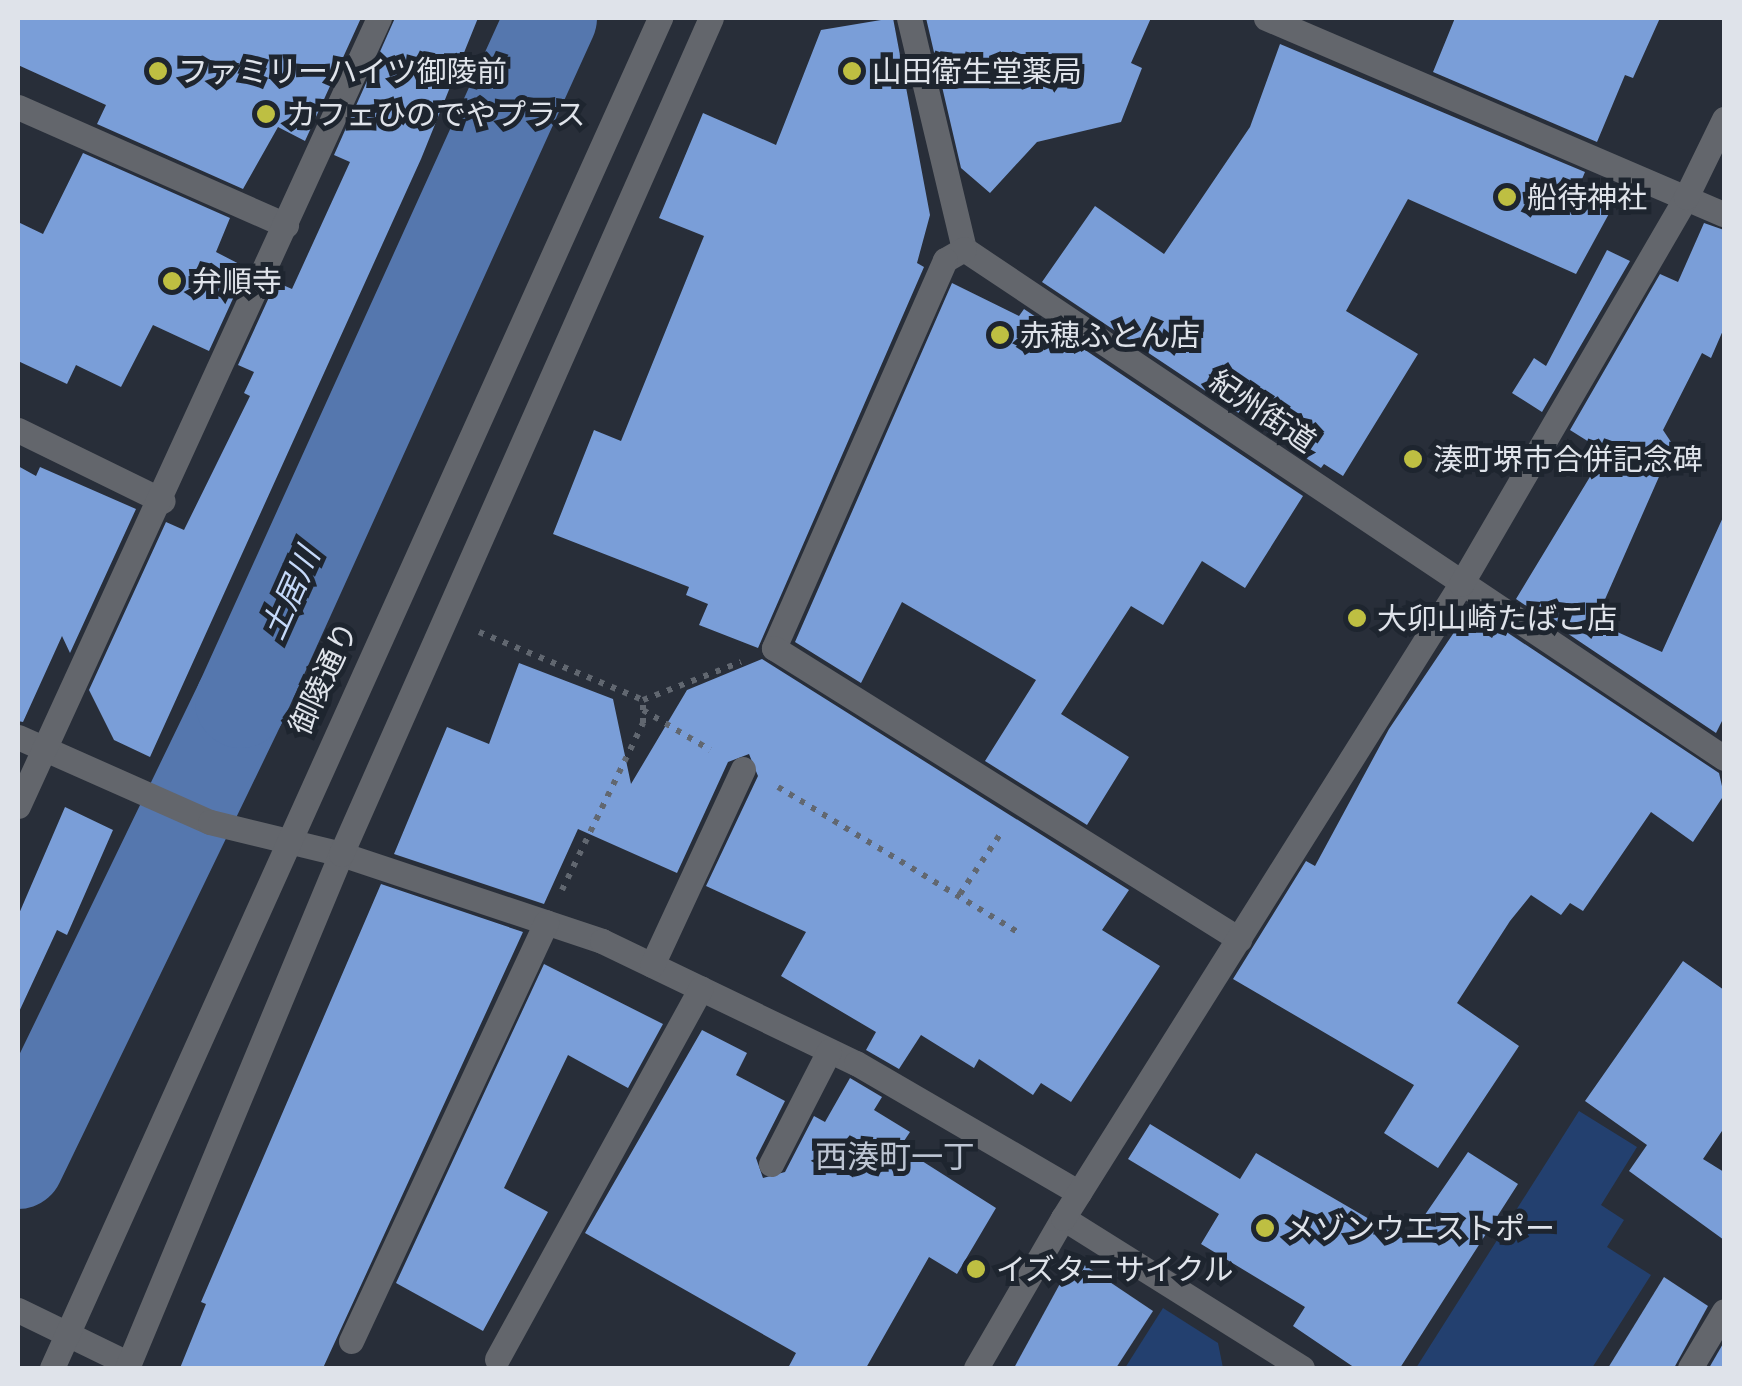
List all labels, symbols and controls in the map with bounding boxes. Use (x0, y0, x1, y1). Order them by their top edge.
place label: ファミリーハイツ御陵前 (178, 53, 508, 89)
place label: 山田衛生堂薬局 (872, 53, 1082, 89)
marker: ファミリーハイツ御陵前 (147, 60, 169, 82)
marker: 山田衛生堂薬局 (841, 60, 863, 82)
place label: カフェひのでやプラス (286, 96, 586, 132)
marker: カフェひのでやプラス (255, 103, 277, 125)
place label: 船待神社 (1527, 179, 1647, 215)
marker: 船待神社 (1496, 186, 1518, 208)
place label: 弁順寺 (192, 263, 282, 299)
marker: 弁順寺 (161, 270, 183, 292)
place label: 赤穂ふとん店 (1020, 317, 1200, 353)
marker: 赤穂ふとん店 (989, 324, 1011, 346)
street label: 紀州街道 (1203, 363, 1323, 459)
place label: 湊町堺市合併記念碑 (1433, 441, 1703, 477)
marker: 湊町堺市合併記念碑 (1402, 448, 1424, 470)
water label: 土居川 (253, 541, 327, 645)
place label: 大卯山崎たばこ店 (1377, 600, 1617, 636)
marker: 大卯山崎たばこ店 (1346, 607, 1368, 629)
street label: 御陵通り (281, 616, 365, 740)
district label: 西湊町一丁 (815, 1137, 975, 1175)
place label: メゾンウエストポー (1285, 1210, 1555, 1246)
marker: メゾンウエストポー (1254, 1217, 1276, 1239)
place label: イズタニサイクル (996, 1251, 1236, 1287)
marker: イズタニサイクル (965, 1258, 987, 1280)

